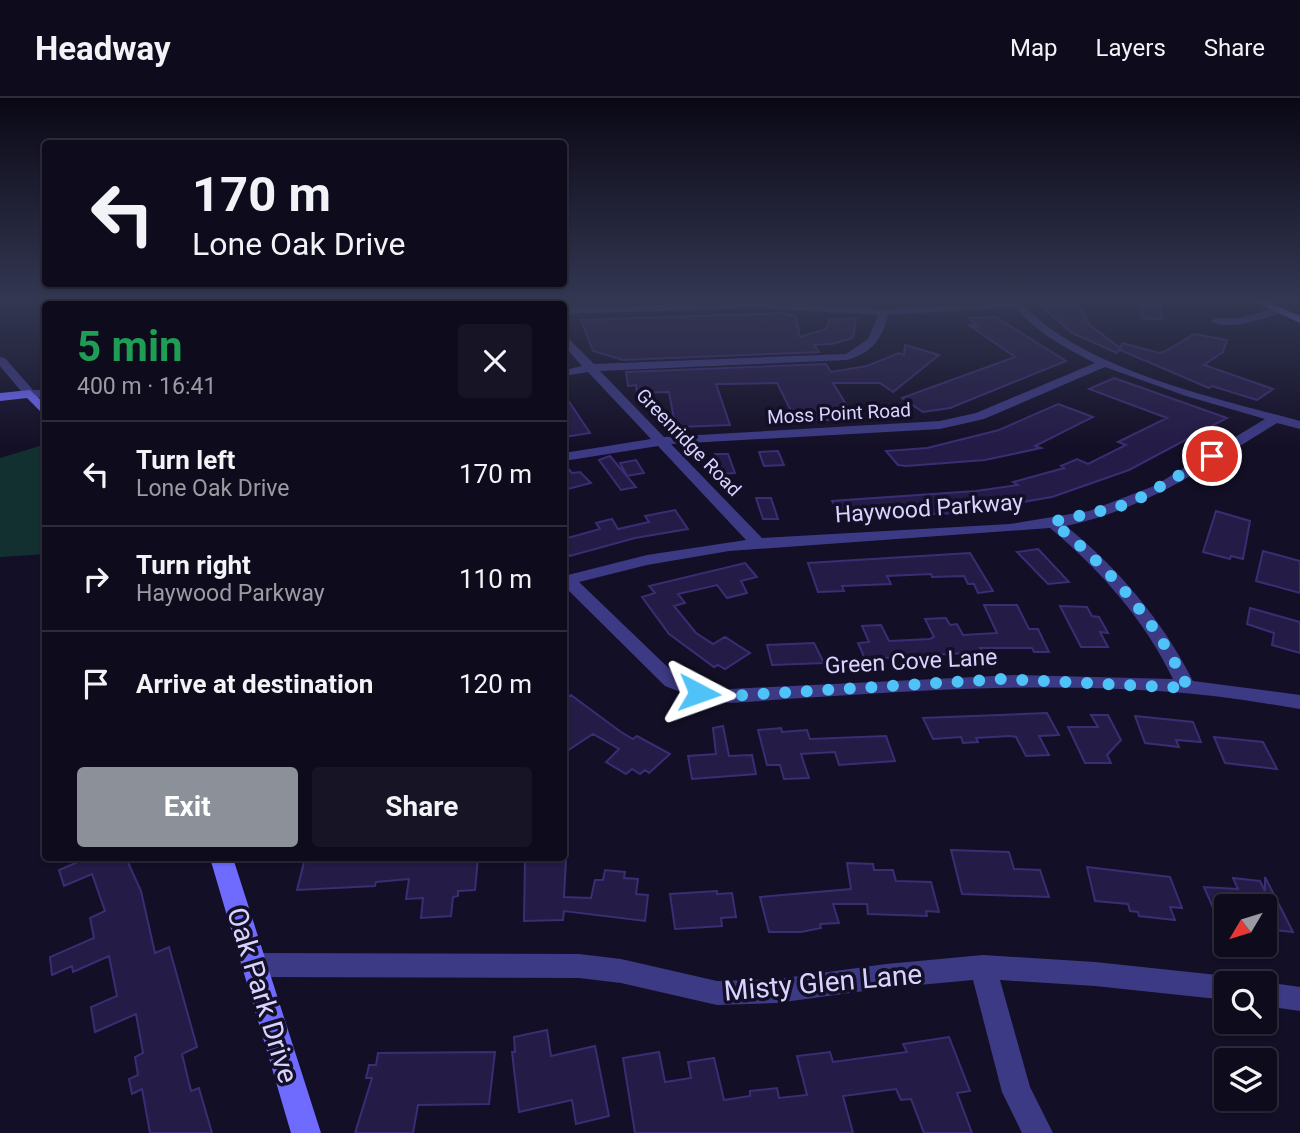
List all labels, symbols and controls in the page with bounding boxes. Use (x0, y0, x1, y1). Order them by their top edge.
text: Headway (35, 29, 171, 68)
text: Map (1010, 34, 1058, 62)
text: Layers (1096, 34, 1166, 62)
text: Share (1204, 34, 1265, 62)
text: 170 m (192, 166, 331, 223)
icon: left (77, 168, 168, 259)
text: Lone Oak Drive (192, 225, 406, 263)
text: 5 min (77, 322, 183, 371)
button: close (458, 324, 532, 398)
text: 400 m · 16:41 (77, 373, 216, 400)
street label: Greenridge Road (632, 384, 746, 501)
street label: Moss Point Road (766, 398, 912, 429)
pin (1182, 426, 1242, 486)
icon: arrive (1193, 437, 1231, 475)
text: Turn left (136, 445, 235, 475)
icon: left (77, 455, 115, 493)
text: 170 m (459, 459, 532, 489)
text: Lone Oak Drive (136, 475, 289, 502)
street label: Haywood Parkway (834, 488, 1024, 529)
text: Turn right (136, 550, 251, 580)
icon: right (77, 560, 115, 598)
text: 110 m (459, 564, 532, 594)
text: Haywood Parkway (136, 580, 325, 607)
street label: Green Cove Lane (824, 643, 998, 679)
position arrow (662, 656, 736, 730)
icon: arrive (77, 665, 115, 703)
text: Arrive at destination (136, 669, 373, 699)
text: 120 m (459, 669, 532, 699)
button: Exit (77, 767, 298, 847)
button: Share (312, 767, 532, 847)
north arrow (1214, 894, 1278, 957)
map controls (1214, 894, 1277, 1111)
street label: Oak Park Drive (220, 903, 305, 1087)
street label: Misty Glen Lane (723, 957, 924, 1008)
button: search (1214, 971, 1277, 1034)
button: layers (1214, 1048, 1277, 1111)

